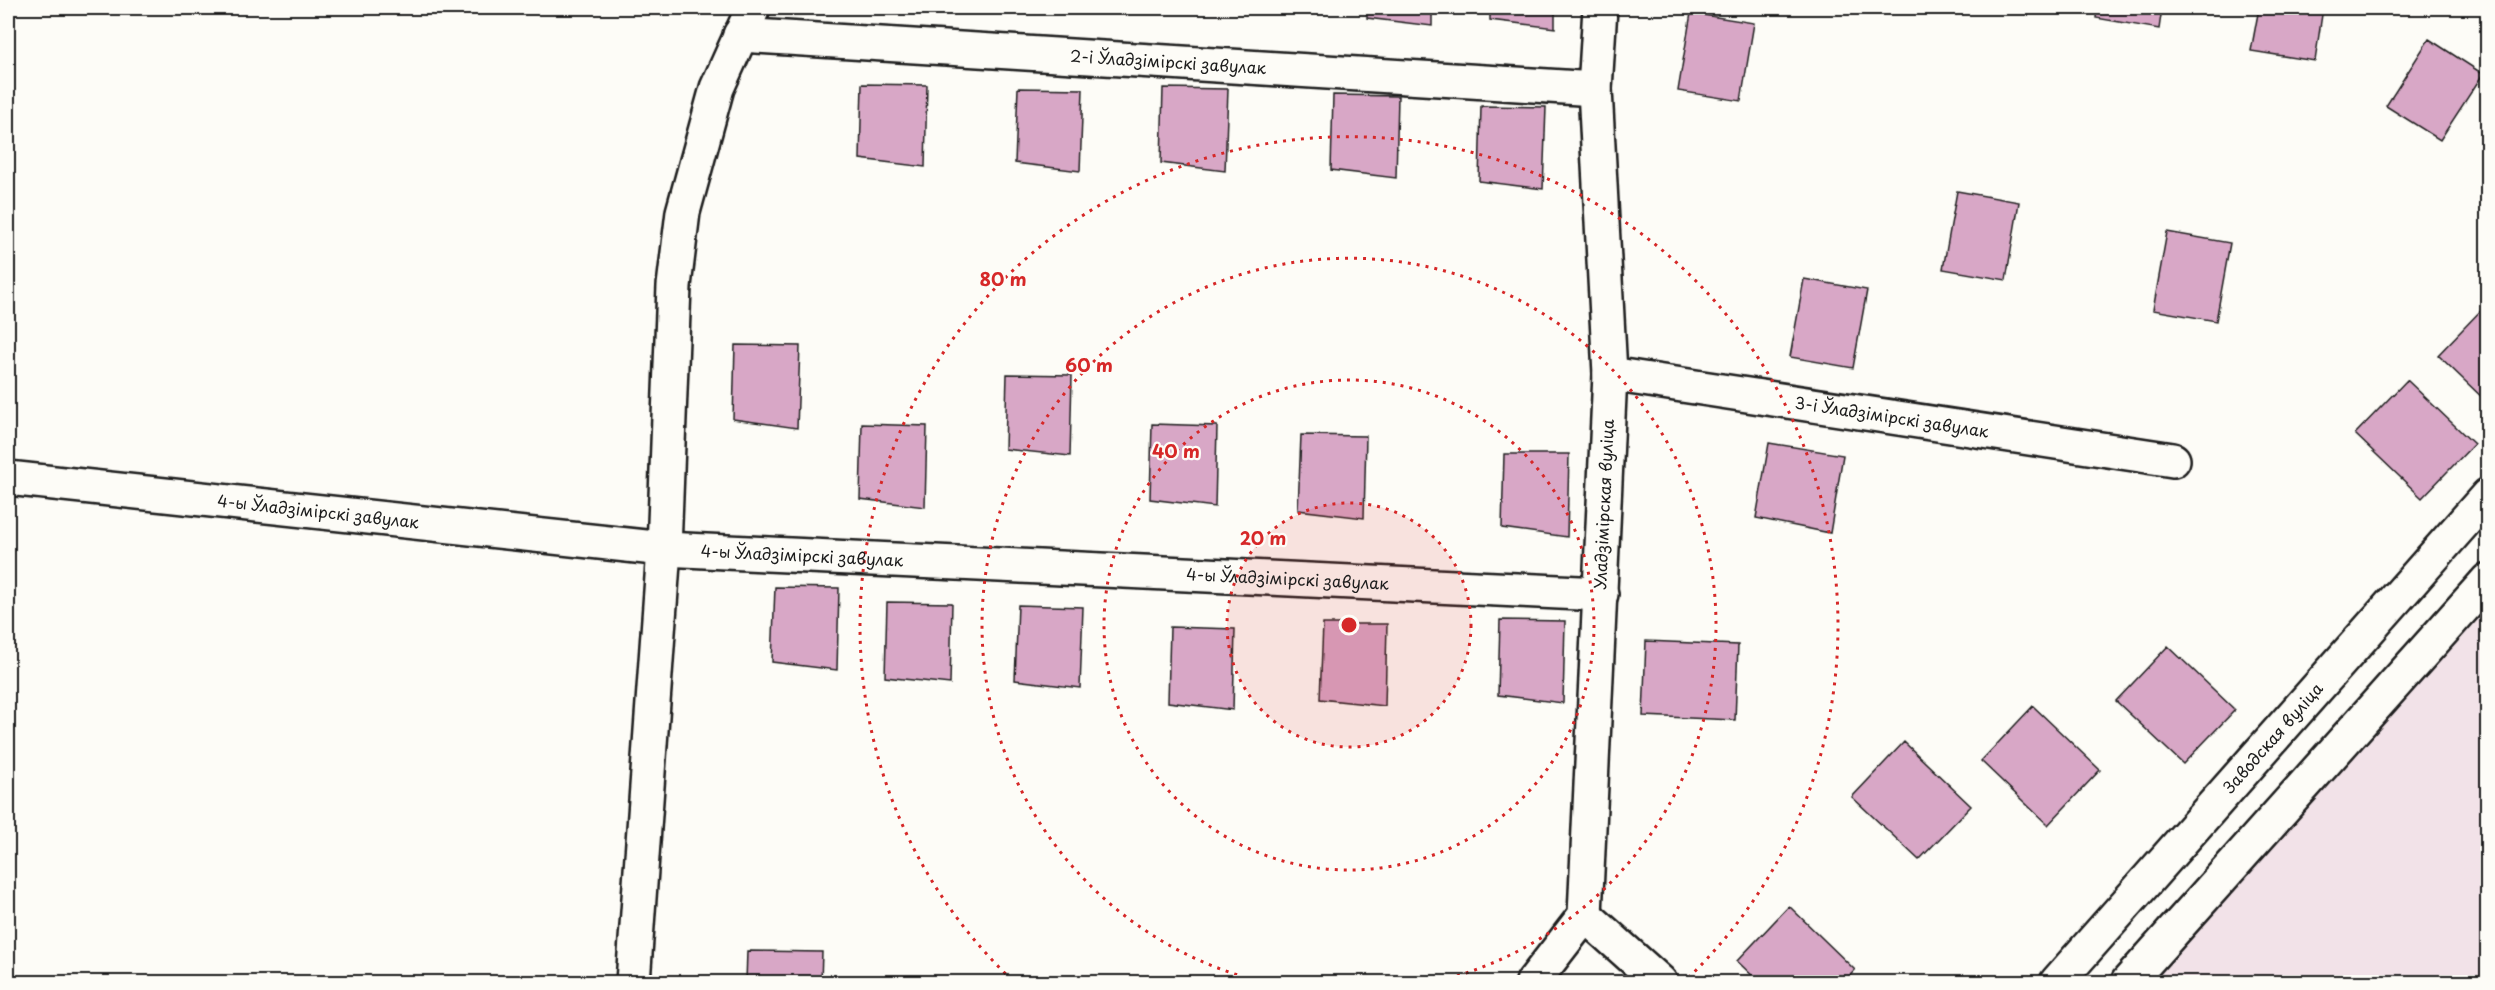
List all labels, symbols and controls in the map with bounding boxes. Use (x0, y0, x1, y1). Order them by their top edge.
street label: 2-і Ўладзімірскі завулак (1069, 43, 1267, 79)
text: 80 m (979, 265, 1027, 292)
text: 60 m (1065, 351, 1113, 378)
street label: 3-і Ўладзімірскі завулак (1793, 389, 1991, 443)
street label: Уладзімірская вуліца (1587, 418, 1619, 590)
text: 40 m (1152, 437, 1200, 464)
street label: 4-ы Ўладзімірскі завулак (216, 488, 421, 533)
text: 20 m (1240, 524, 1286, 551)
street label: 4-ы Ўладзімірскі завулак (700, 538, 904, 572)
street label: 4-ы Ўладзімірскі завулак (1186, 561, 1390, 595)
centre of rings (1339, 615, 1359, 635)
street label: Заводская вуліца (2217, 677, 2328, 798)

